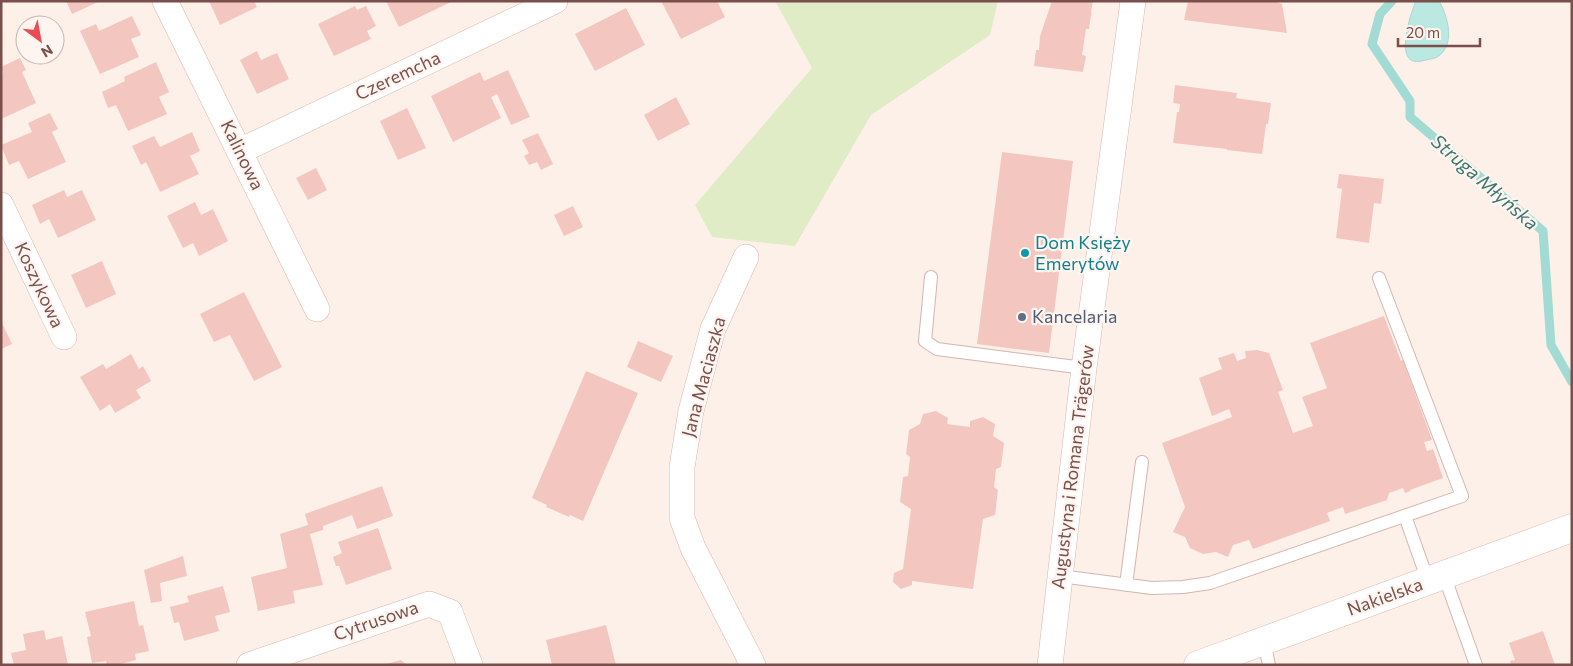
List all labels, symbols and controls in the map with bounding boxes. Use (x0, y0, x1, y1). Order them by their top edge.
north arrow (15, 15, 65, 65)
scale bar (1398, 15, 1480, 47)
text: 20 m (1406, 23, 1440, 41)
text: N (38, 41, 56, 61)
street label: Czeremcha (351, 46, 444, 104)
street label: Kalinowa (217, 116, 269, 193)
water label: Struga Młyńska (1427, 129, 1544, 234)
place label: Dom Księży Emerytów (1035, 231, 1131, 274)
street label: Koszykowa (11, 238, 69, 331)
marker: Dom Księży Emerytów (1019, 247, 1031, 259)
place label: Kancelaria (1032, 305, 1117, 327)
marker: Kancelaria (1016, 311, 1028, 323)
street label: Jana Maciaszka (676, 314, 730, 439)
street label: Augustyna i Romana Trägerów (1046, 344, 1098, 590)
street label: Nakielska (1344, 572, 1425, 620)
street label: Cytrusowa (330, 595, 421, 645)

